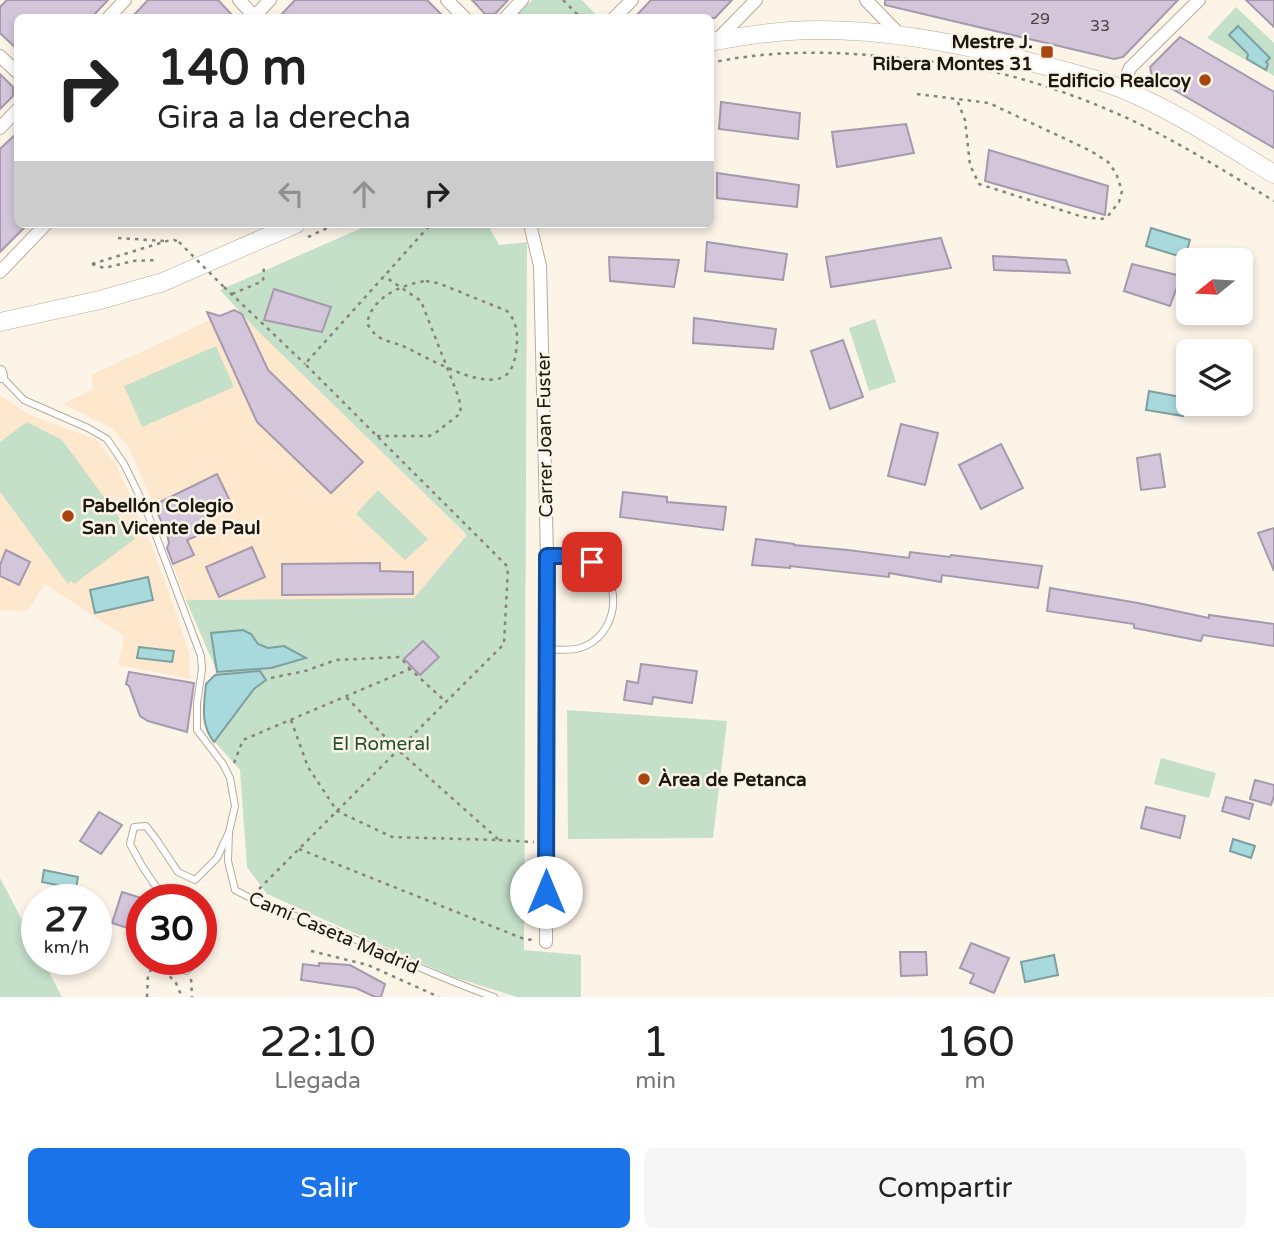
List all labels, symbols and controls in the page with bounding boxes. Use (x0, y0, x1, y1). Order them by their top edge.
house number: 29 (1030, 9, 1050, 29)
house number: 33 (1090, 16, 1110, 36)
place label: Mestre J. Ribera Montes 31 (872, 31, 1033, 75)
text: 140 m (157, 39, 307, 98)
icon: right (42, 42, 133, 133)
marker: Mestre J. Ribera Montes 31 (1039, 44, 1055, 60)
place label: Edificio Realcoy (1048, 70, 1192, 93)
marker: Edificio Realcoy (1197, 72, 1213, 88)
text: Gira a la derecha (157, 99, 411, 137)
icon: left (272, 175, 310, 213)
icon: ahead (345, 175, 383, 213)
icon: right (418, 175, 456, 213)
north arrow (1176, 248, 1253, 326)
map controls (1176, 248, 1253, 416)
button: layers (1176, 339, 1253, 416)
street label: Carrer Joan Fuster (533, 351, 557, 518)
place label: Pabellón Colegio San Vicente de Paul (82, 495, 260, 539)
marker: Pabellón Colegio San Vicente de Paul (60, 508, 76, 524)
pin (562, 532, 622, 592)
icon: arrive (573, 543, 611, 581)
park label: El Romeral (332, 733, 430, 755)
place label: Àrea de Petanca (658, 768, 807, 791)
marker: Àrea de Petanca (636, 771, 652, 787)
position arrow (509, 855, 583, 929)
speed limit sign: 30 (126, 884, 217, 975)
street label: Camí Caseta Madrid (245, 887, 422, 979)
text: 27 (45, 899, 88, 941)
text: km/h (44, 936, 89, 958)
text: 22:10 (259, 1017, 376, 1068)
text: 1 (642, 1017, 669, 1068)
text: 160 (935, 1017, 1015, 1068)
text: Llegada (274, 1067, 361, 1095)
text: min (635, 1067, 676, 1095)
text: m (964, 1067, 986, 1095)
button: Salir (28, 1148, 630, 1228)
button: Compartir (644, 1148, 1246, 1228)

